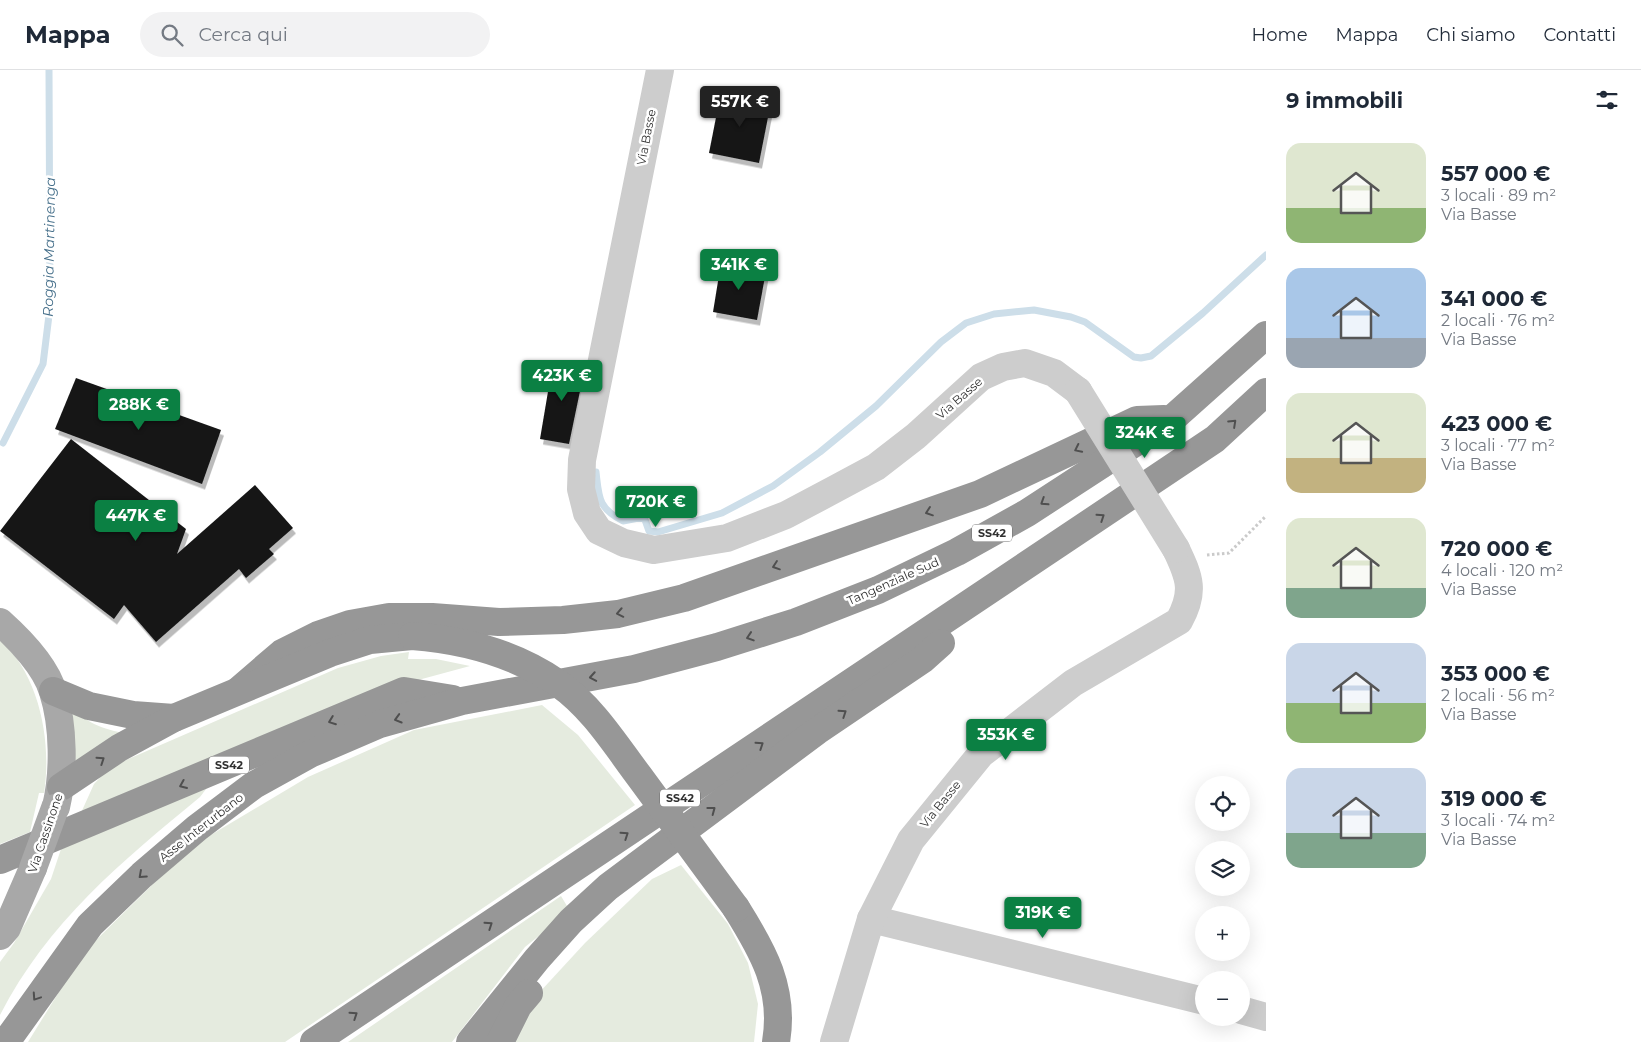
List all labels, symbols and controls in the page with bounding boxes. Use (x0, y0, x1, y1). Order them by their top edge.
search box (140, 12, 490, 57)
text: Mappa (25, 20, 110, 49)
icon: search (158, 21, 186, 49)
text: Cerca qui (198, 23, 288, 46)
text: Home (1252, 24, 1308, 46)
text: Mappa (1336, 24, 1398, 46)
text: Chi siamo (1426, 24, 1515, 46)
text: Contatti (1543, 24, 1616, 46)
pin: 557K € (699, 85, 781, 128)
icon: filters (1593, 86, 1621, 114)
text: 9 immobili (1286, 88, 1403, 113)
text: 557K € (711, 92, 769, 111)
street label: Via Basse (633, 108, 659, 166)
text: 557 000 € (1441, 161, 1550, 186)
icon: home (1326, 163, 1386, 223)
water label: Roggia Martinenga (39, 177, 59, 317)
text: 3 locali · 89 m² (1441, 186, 1556, 205)
text: Via Basse (1441, 205, 1517, 224)
pin: 341K € (698, 248, 780, 291)
text: 341K € (711, 255, 767, 274)
text: 341 000 € (1441, 286, 1547, 311)
icon: home (1326, 288, 1386, 348)
text: 2 locali · 76 m² (1441, 311, 1555, 330)
text: Via Basse (1441, 330, 1517, 349)
pin: 423K € (521, 360, 603, 402)
text: 423K € (532, 366, 592, 385)
street label: Via Basse (933, 374, 985, 422)
pin: 288K € (98, 388, 180, 431)
text: 288K € (109, 395, 169, 414)
text: 423 000 € (1441, 411, 1552, 436)
icon: home (1326, 413, 1386, 473)
pin: 324K € (1104, 416, 1186, 459)
one-way arrow (1227, 420, 1236, 429)
text: 324K € (1115, 423, 1175, 442)
text: 3 locali · 77 m² (1441, 436, 1555, 455)
one-way arrow (1075, 443, 1084, 453)
text: Via Basse (1441, 455, 1517, 474)
pin: 720K € (615, 486, 697, 528)
text: 720K € (626, 492, 686, 511)
one-way arrow (1040, 496, 1050, 505)
pin: 447K € (95, 500, 177, 542)
text: 447K € (106, 506, 166, 525)
one-way arrow (925, 506, 934, 516)
one-way arrow (1095, 514, 1105, 523)
road number: SS42 (972, 524, 1012, 542)
text: 720 000 € (1441, 536, 1552, 561)
icon: home (1326, 538, 1386, 598)
street label: Tangenziale Sud (845, 554, 941, 608)
one-way arrow (772, 560, 780, 570)
text: 4 locali · 120 m² (1441, 561, 1563, 580)
text: Via Basse (1441, 580, 1517, 599)
one-way arrow (616, 608, 625, 618)
one-way arrow (746, 631, 755, 641)
text: 353 000 € (1441, 661, 1550, 686)
icon: home (1326, 663, 1386, 723)
one-way arrow (588, 671, 597, 681)
text: 2 locali · 56 m² (1441, 686, 1555, 705)
text: Via Basse (1441, 705, 1517, 724)
one-way arrow (837, 710, 847, 719)
one-way arrow (394, 713, 403, 724)
one-way arrow (329, 715, 337, 725)
pin: 353K € (965, 718, 1047, 761)
text: 353K € (977, 725, 1035, 744)
one-way arrow (755, 741, 764, 751)
one-way arrow (96, 756, 105, 766)
road number: SS42 (209, 756, 249, 774)
map controls (1195, 776, 1250, 1026)
button: locate (1195, 776, 1250, 831)
street label: Via Basse (916, 777, 964, 831)
one-way arrow (179, 778, 188, 789)
text: 319 000 € (1441, 786, 1547, 811)
icon: home (1326, 788, 1386, 848)
street label: Asse Interurbano (156, 789, 246, 865)
road number: SS42 (660, 790, 700, 806)
street label: Via Cassinone (24, 791, 66, 875)
one-way arrow (706, 807, 715, 815)
text: 3 locali · 74 m² (1441, 811, 1555, 830)
text: Via Basse (1441, 830, 1517, 849)
one-way arrow (619, 832, 628, 841)
button: layers (1195, 841, 1250, 896)
one-way arrow (139, 869, 148, 878)
pin: 319K € (1002, 896, 1084, 939)
text: 319K € (1015, 903, 1071, 922)
button: + (1195, 906, 1250, 961)
one-way arrow (484, 922, 493, 931)
button: − (1195, 971, 1250, 1026)
one-way arrow (33, 991, 42, 1001)
one-way arrow (348, 1012, 358, 1021)

